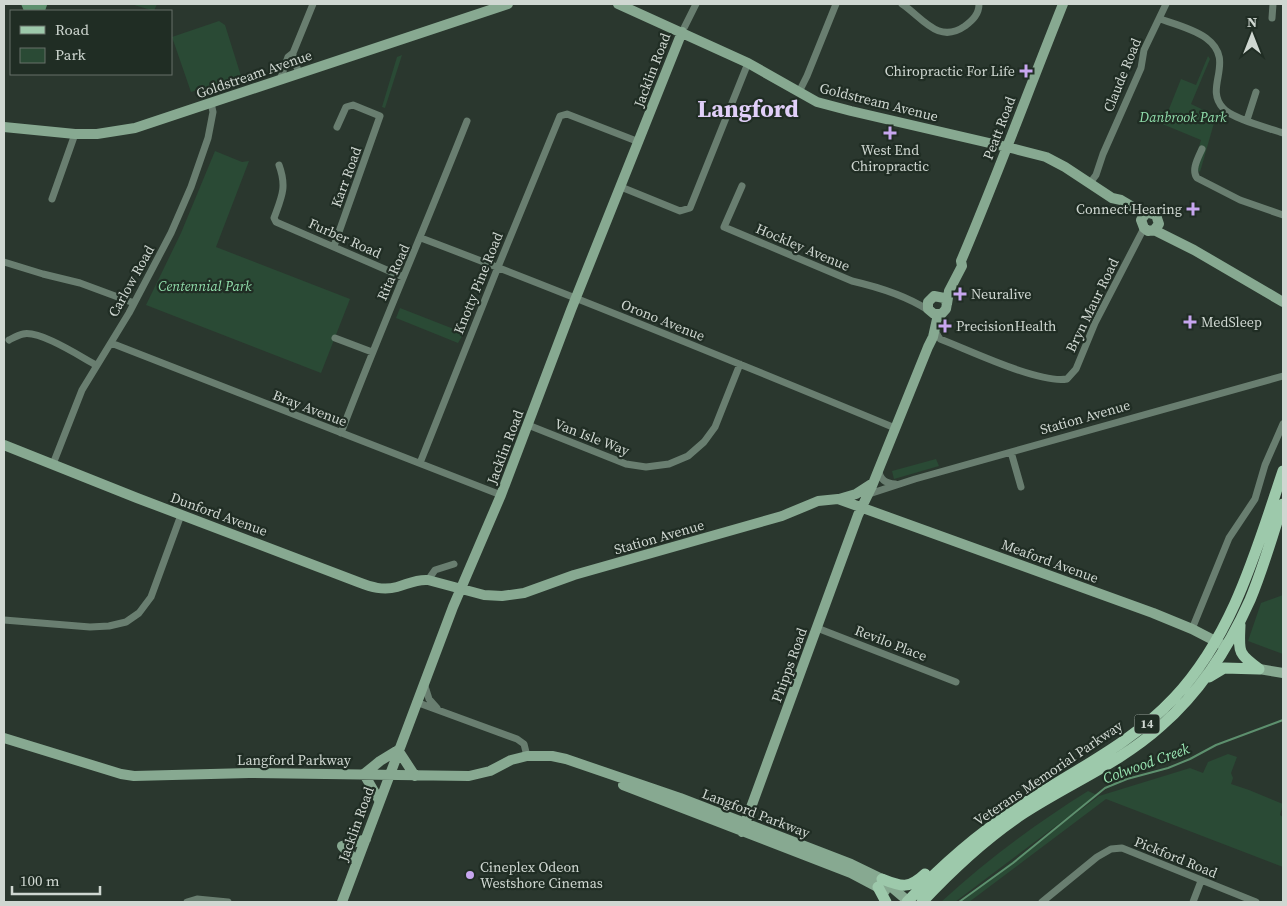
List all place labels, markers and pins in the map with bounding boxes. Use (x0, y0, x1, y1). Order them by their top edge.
place label: Chiropractic For Life (885, 61, 1015, 81)
marker: Chiropractic For Life (1019, 64, 1033, 78)
marker: West End Chiropractic (883, 126, 897, 140)
place label: West End Chiropractic (851, 140, 929, 176)
place label: Connect Hearing (1076, 199, 1182, 219)
marker: Connect Hearing (1186, 202, 1200, 216)
place label: Neuralive (971, 284, 1031, 304)
marker: Neuralive (953, 287, 967, 301)
place label: MedSleep (1201, 312, 1262, 332)
marker: MedSleep (1183, 315, 1197, 329)
place label: PrecisionHealth (956, 316, 1056, 336)
marker: PrecisionHealth (938, 319, 952, 333)
place label: Cineplex Odeon Westshore Cinemas (480, 857, 603, 893)
marker: Cineplex Odeon Westshore Cinemas (464, 869, 476, 881)

